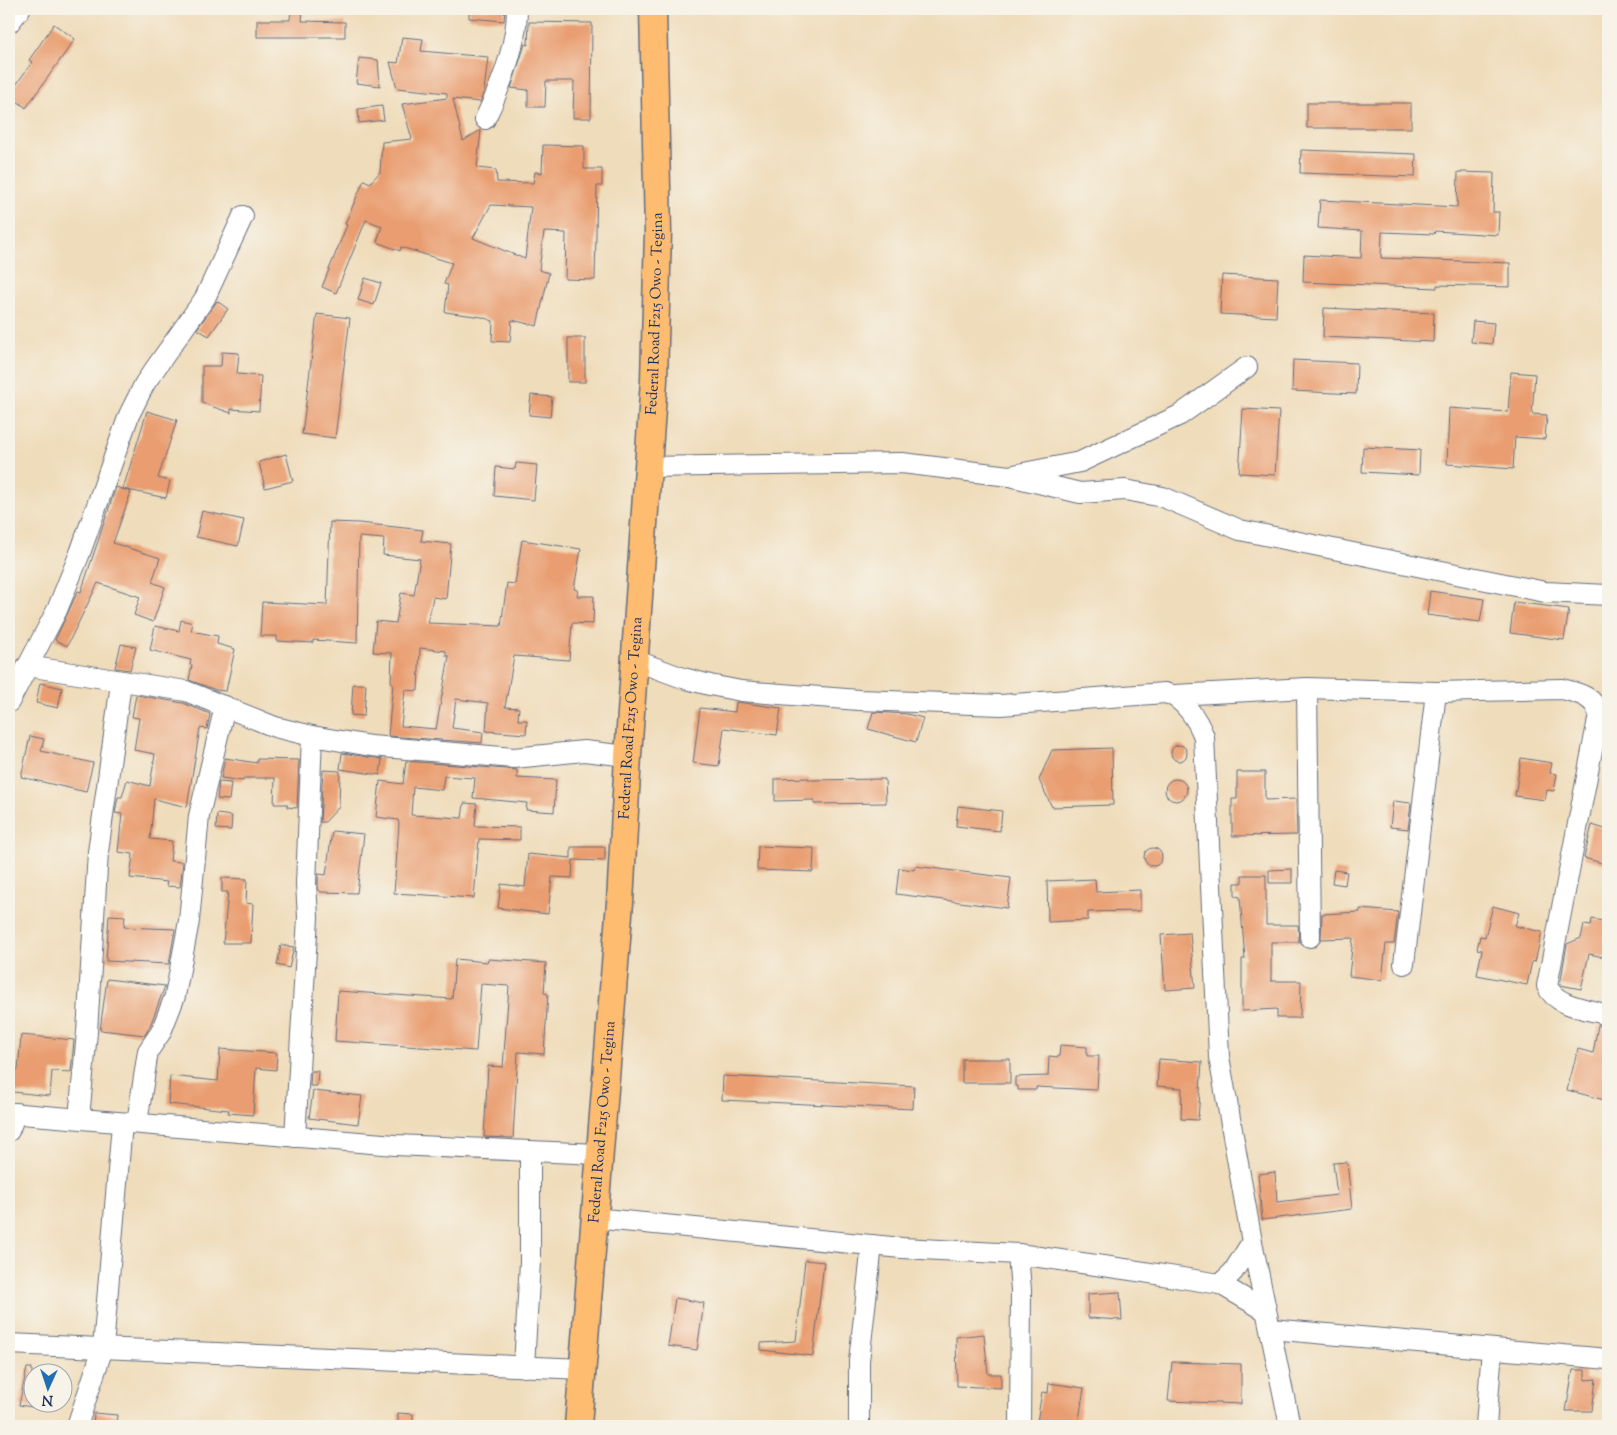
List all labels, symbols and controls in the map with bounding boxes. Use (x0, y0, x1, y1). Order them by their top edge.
street label: Federal Road F215 Owo - Tegina (641, 212, 669, 416)
street label: Federal Road F215 Owo - Tegina (614, 616, 648, 820)
street label: Federal Road F215 Owo - Tegina (584, 1020, 621, 1224)
north arrow (22, 1362, 72, 1412)
text: N (41, 1389, 54, 1409)

